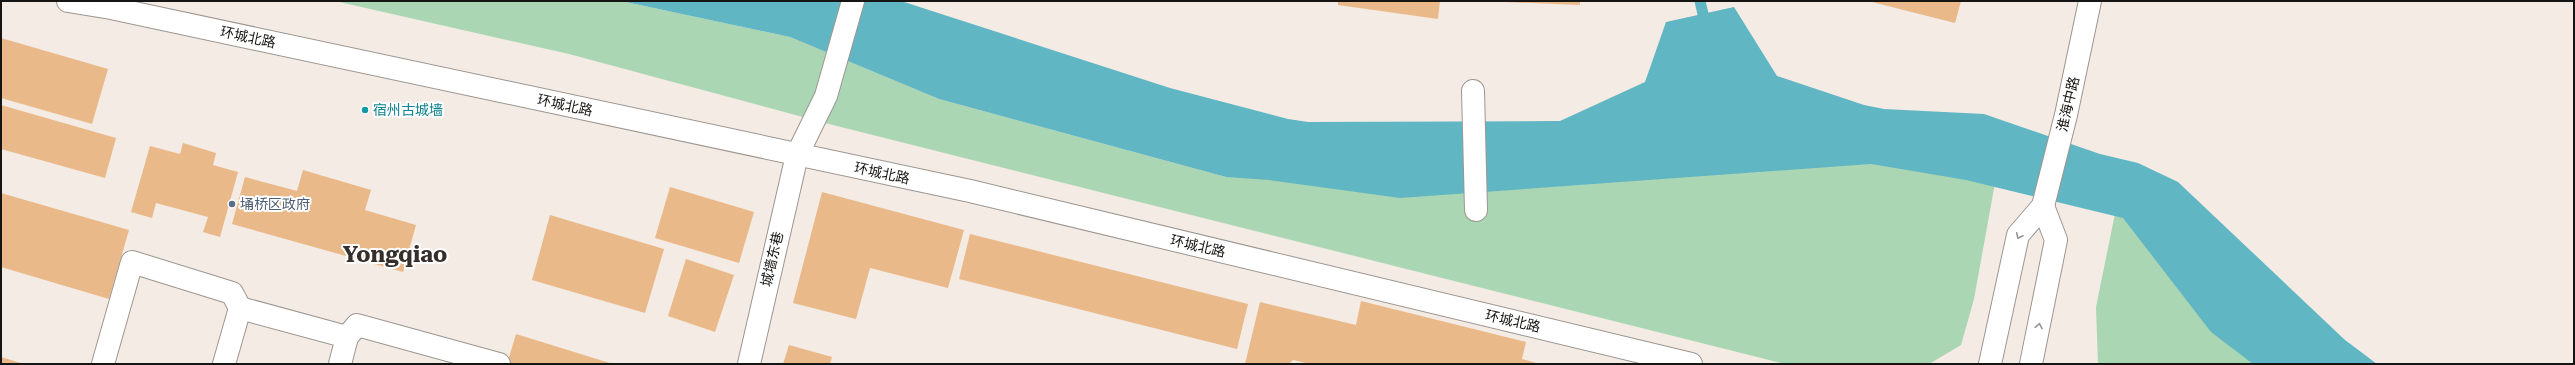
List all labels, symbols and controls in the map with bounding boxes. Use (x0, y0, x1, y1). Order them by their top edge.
street label: 环城北路 (219, 23, 277, 51)
street label: 淮海中路 (2054, 75, 2082, 133)
street label: 环城北路 (536, 91, 594, 119)
place label: 宿州古城墙 (373, 102, 443, 118)
marker: 宿州古城墙 (360, 105, 370, 115)
street label: 环城北路 (853, 159, 911, 187)
place label: 埇桥区政府 (240, 196, 310, 212)
marker: 埇桥区政府 (227, 199, 237, 209)
street label: 城墙东巷 (758, 230, 786, 288)
street label: 环城北路 (1169, 232, 1227, 260)
one-way arrow (2016, 232, 2024, 239)
district label: Yongqiao (343, 242, 447, 267)
street label: 环城北路 (1484, 307, 1542, 335)
one-way arrow (2034, 323, 2042, 329)

